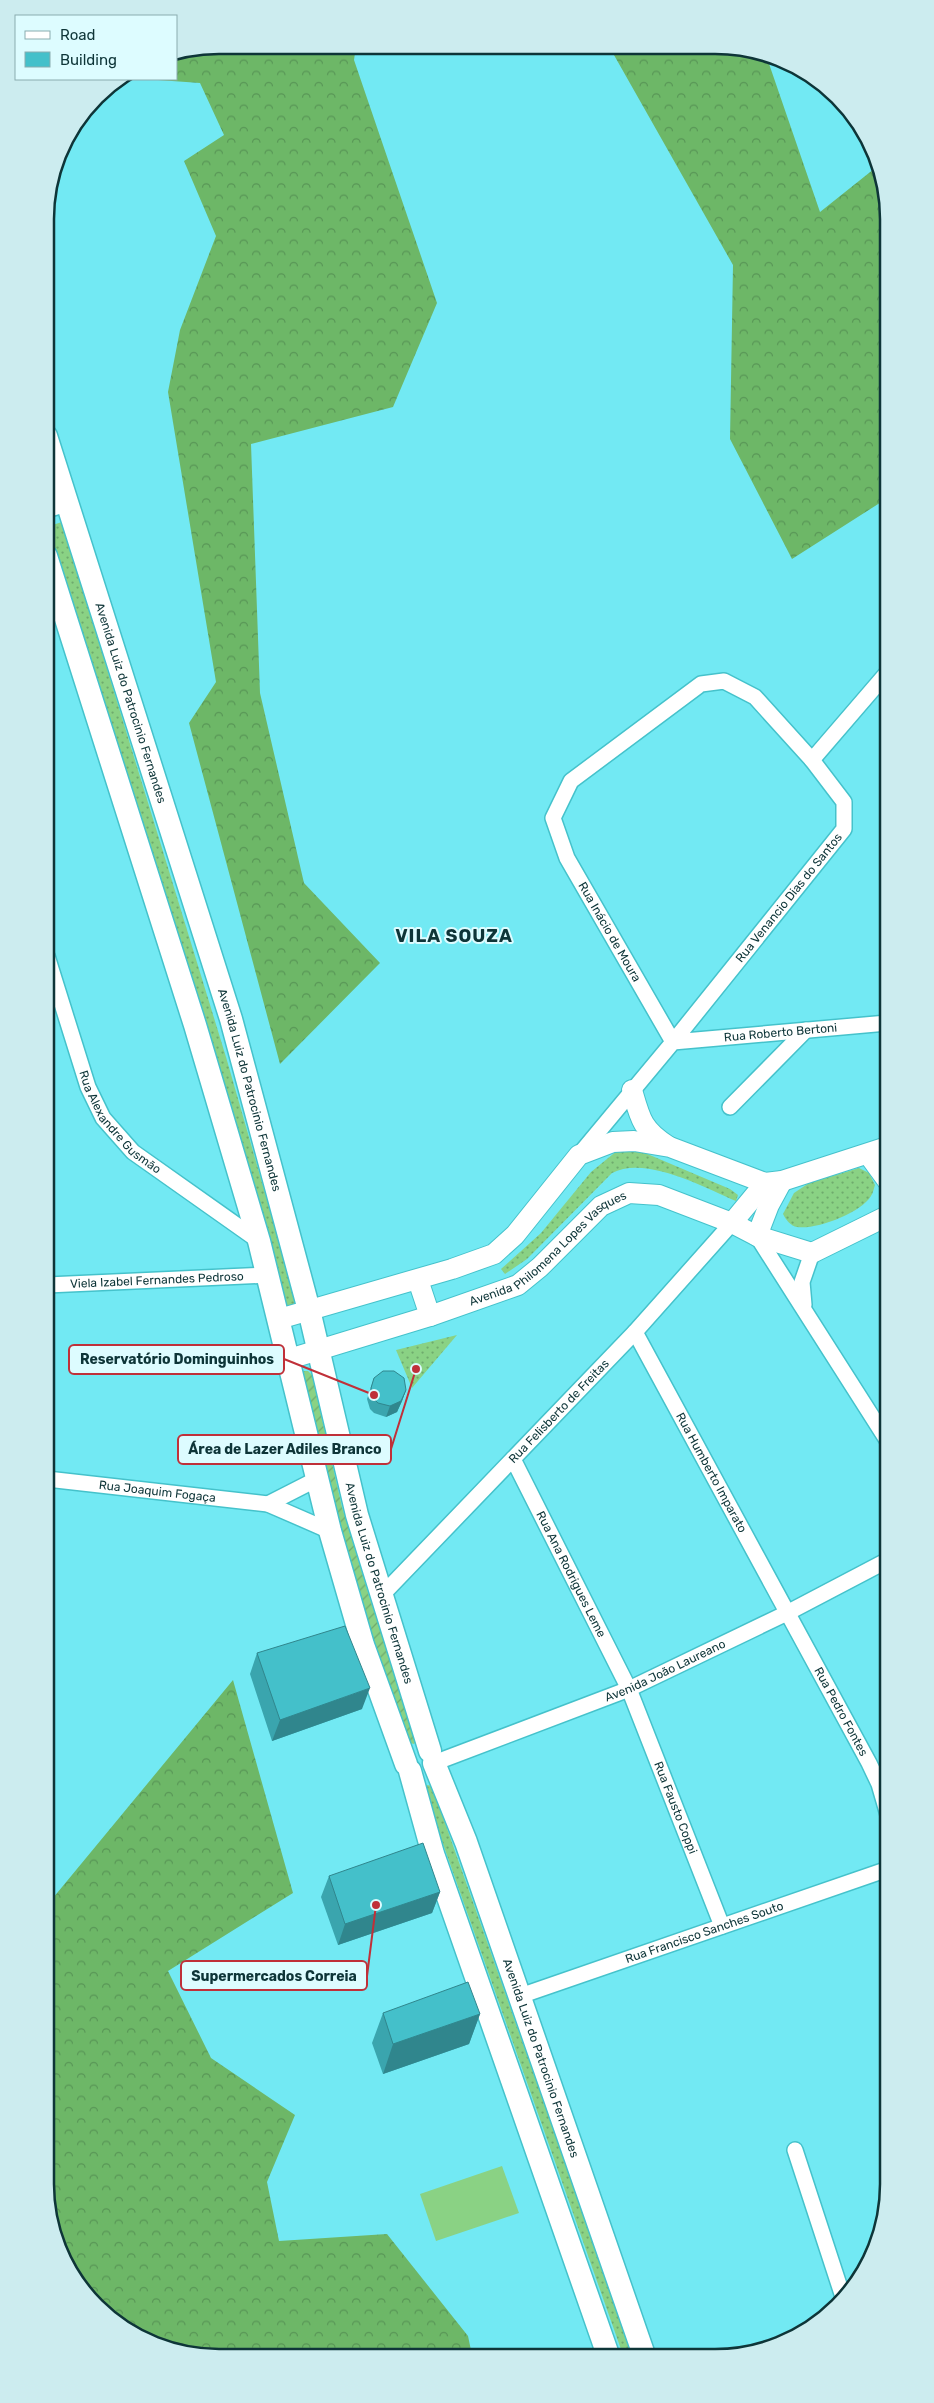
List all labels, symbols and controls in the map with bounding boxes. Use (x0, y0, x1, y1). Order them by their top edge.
legend (15, 15, 178, 80)
text: Road (60, 26, 96, 44)
text: Building (60, 51, 117, 69)
street label: Avenida Luiz do Patrocinio Fernandes (92, 601, 169, 805)
street label: Rua Venancio Dias do Santos (733, 830, 845, 965)
street label: Rua Inácio de Moura (575, 880, 644, 984)
district label: VILA SOUZA (395, 925, 513, 947)
street label: Avenida Luiz do Patrocinio Fernandes (215, 987, 284, 1193)
street label: Rua Roberto Bertoni (723, 1020, 838, 1044)
street label: Rua Alexandre Gusmão (76, 1069, 164, 1177)
street label: Avenida Philomena Lopes Vasques (467, 1188, 629, 1309)
street label: Viela Izabel Fernandes Pedroso (70, 1269, 244, 1291)
callout: Reservatório Dominguinhos (69, 1345, 284, 1374)
text: Reservatório Dominguinhos (80, 1351, 274, 1368)
street label: Rua Felisberto de Freitas (506, 1356, 612, 1466)
street label: Rua Humberto Imparato (673, 1410, 750, 1535)
callout: Área de Lazer Adiles Branco (178, 1435, 391, 1464)
text: Área de Lazer Adiles Branco (188, 1440, 382, 1458)
street label: Rua Joaquim Fogaça (98, 1478, 216, 1505)
street label: Avenida Luiz do Patrocinio Fernandes (343, 1481, 416, 1686)
street label: Rua Ana Rodrigues Leme (533, 1509, 609, 1640)
street label: Avenida João Laureano (603, 1637, 728, 1704)
street label: Rua Pedro Fontes (811, 1665, 871, 1758)
street label: Rua Fausto Coppi (651, 1759, 700, 1856)
street label: Rua Francisco Sanches Souto (623, 1899, 785, 1966)
street label: Avenida Luiz do Patrocinio Fernandes (500, 1957, 582, 2159)
callout: Supermercados Correia (181, 1961, 367, 1990)
text: Supermercados Correia (191, 1968, 357, 1985)

